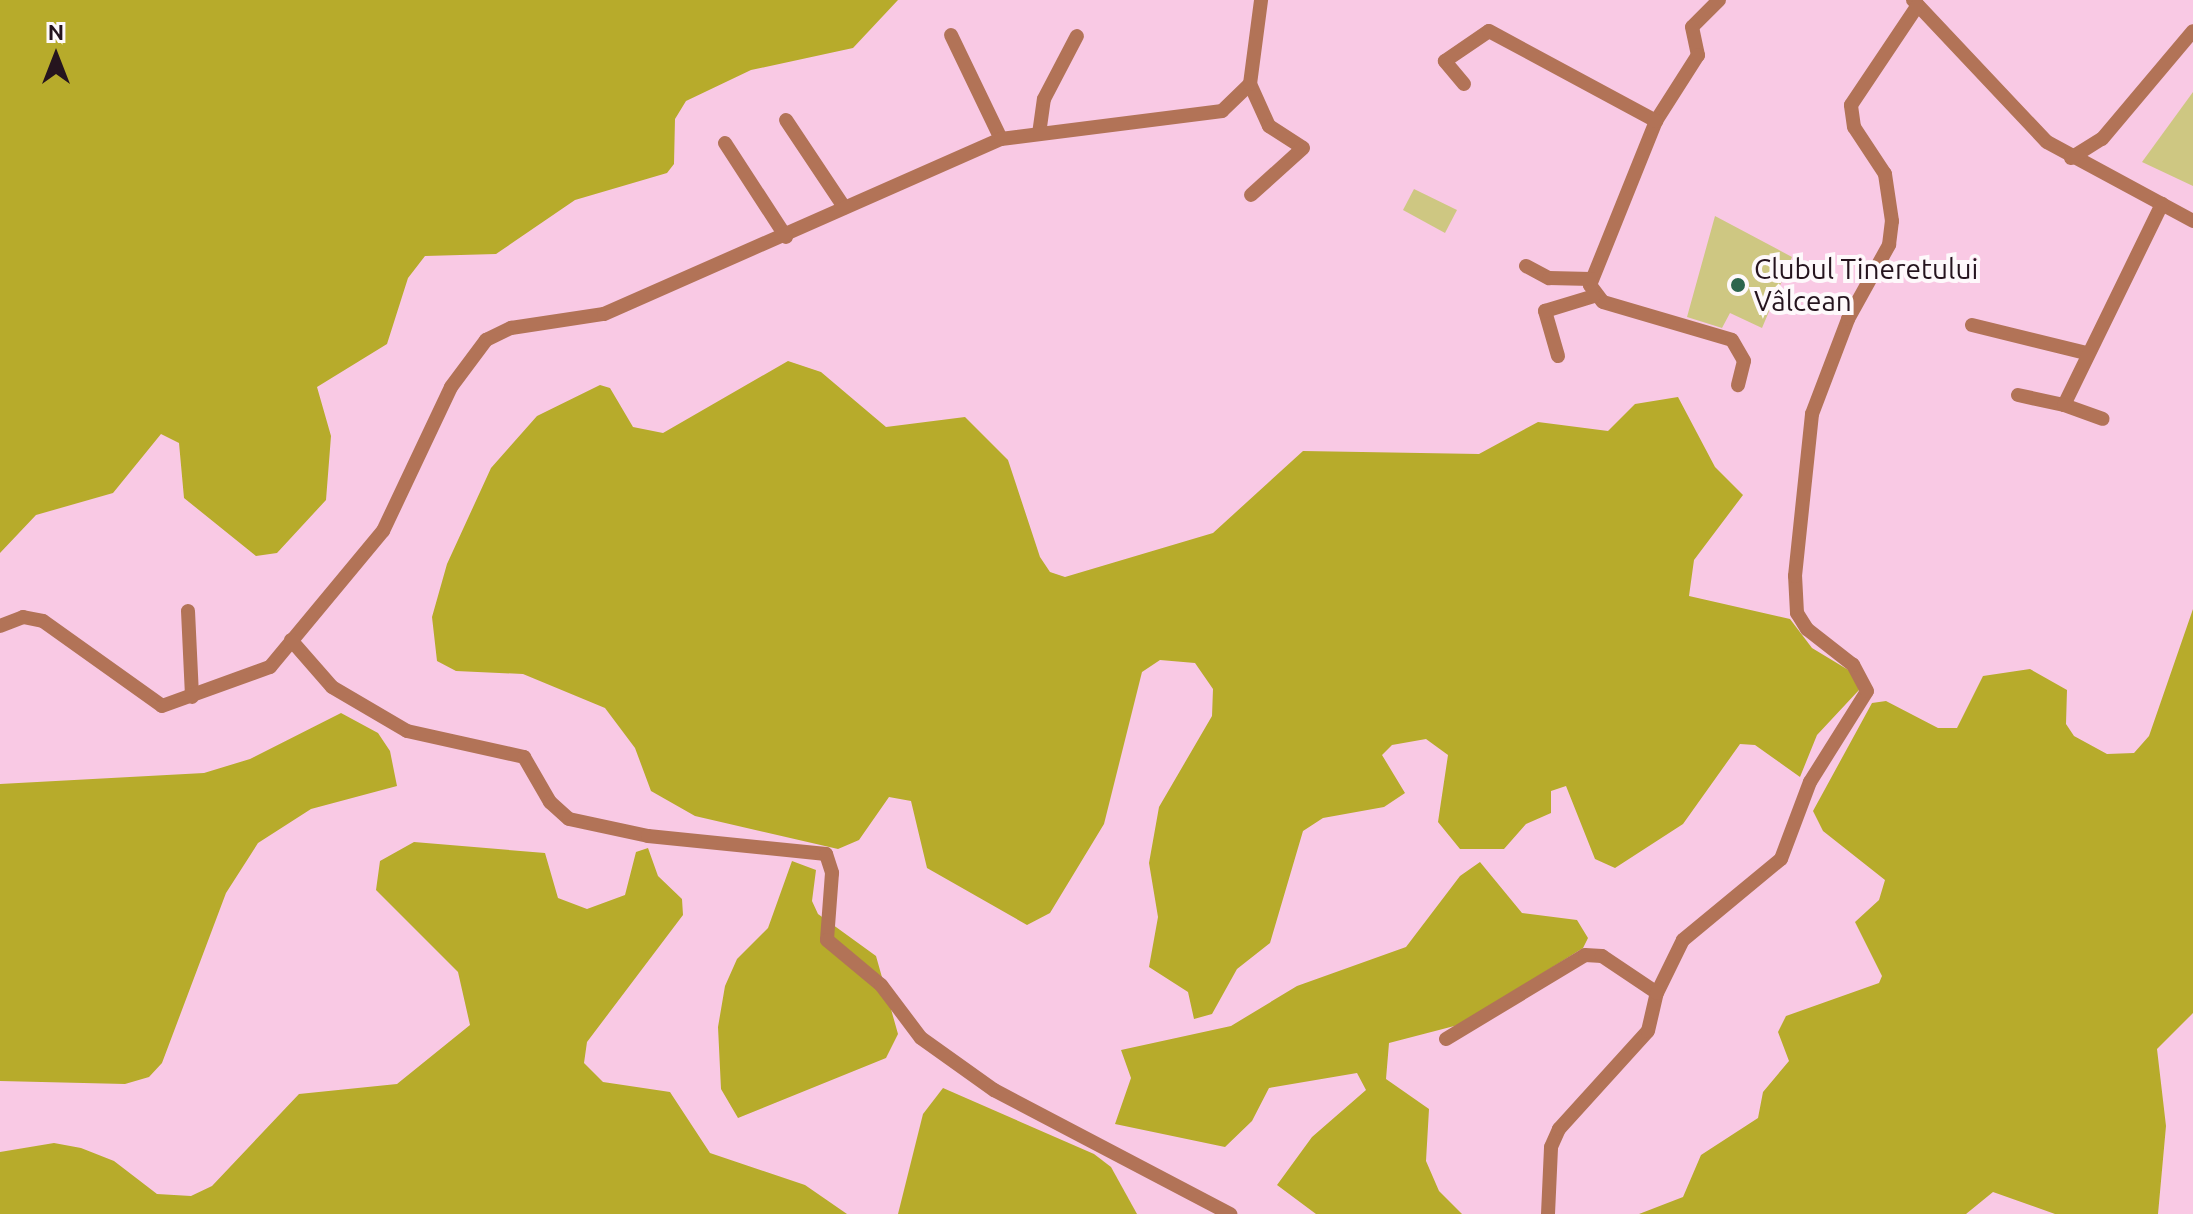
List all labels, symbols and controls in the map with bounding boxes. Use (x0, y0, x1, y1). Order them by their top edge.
north arrow (16, 16, 96, 96)
text: N (48, 19, 64, 44)
place label: Clubul Tineretului Vâlcean (1754, 252, 1978, 318)
marker: Clubul Tineretului Vâlcean (1729, 276, 1747, 294)

